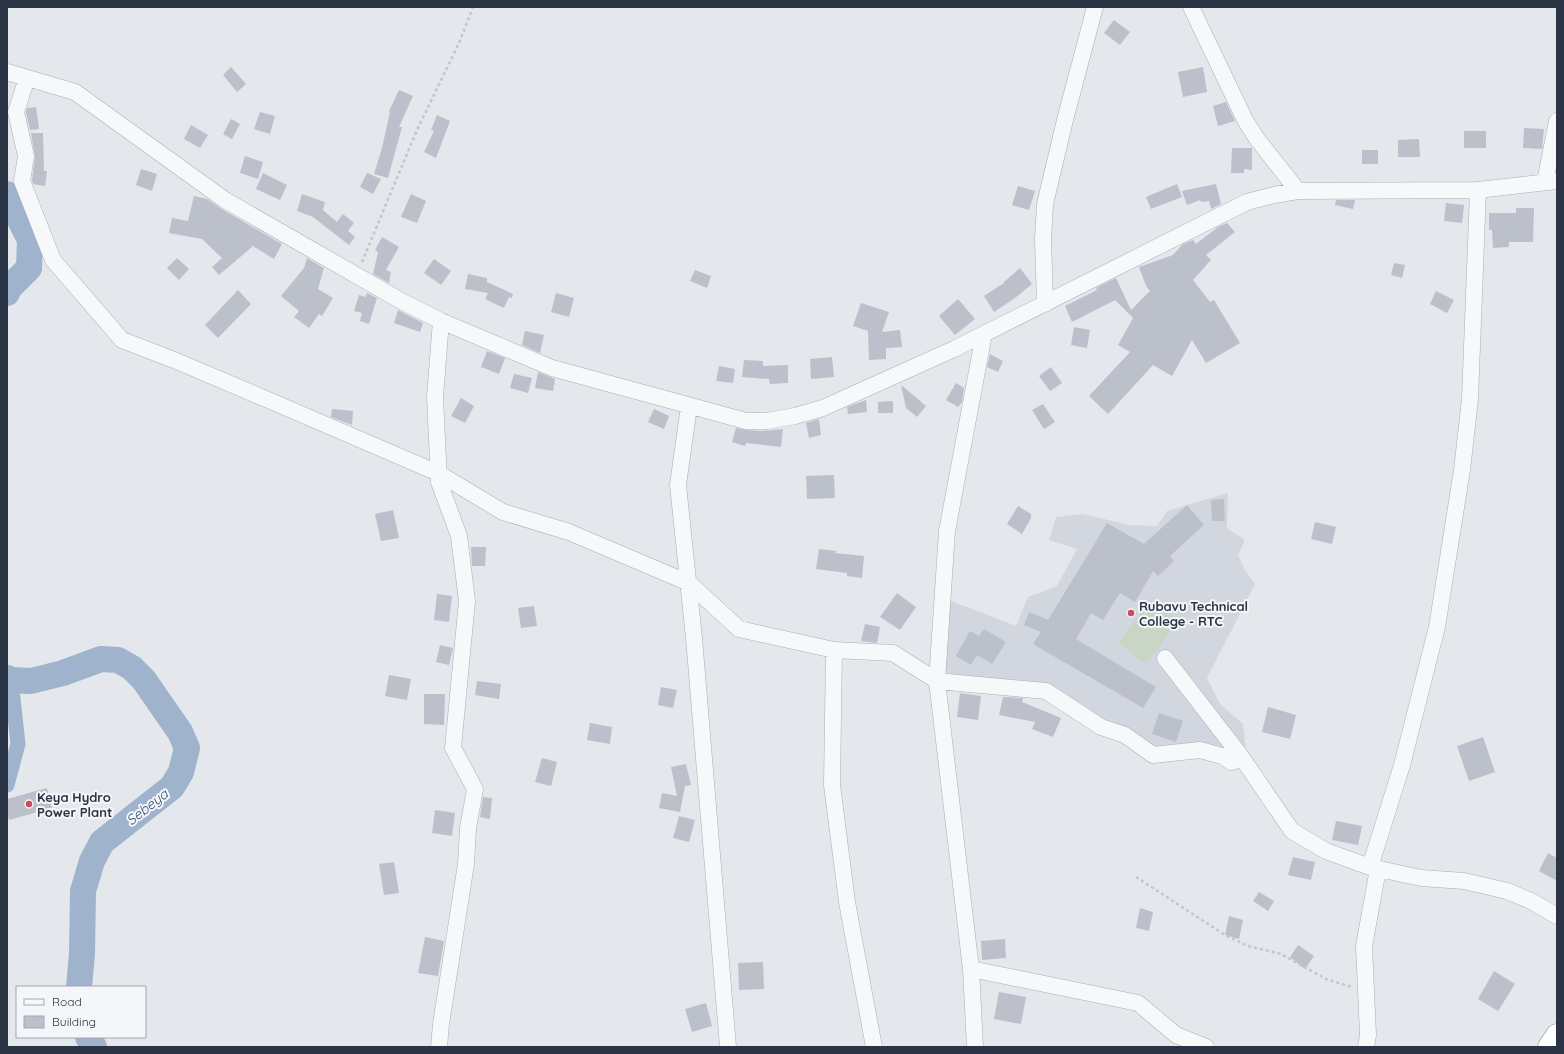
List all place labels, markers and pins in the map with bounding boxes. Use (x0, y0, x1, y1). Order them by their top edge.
place label: Rubavu Technical College - RTC (1139, 598, 1248, 629)
marker: Rubavu Technical College - RTC (1126, 608, 1136, 618)
place label: Keya Hydro Power Plant (37, 789, 112, 820)
marker: Keya Hydro Power Plant (24, 799, 34, 809)

